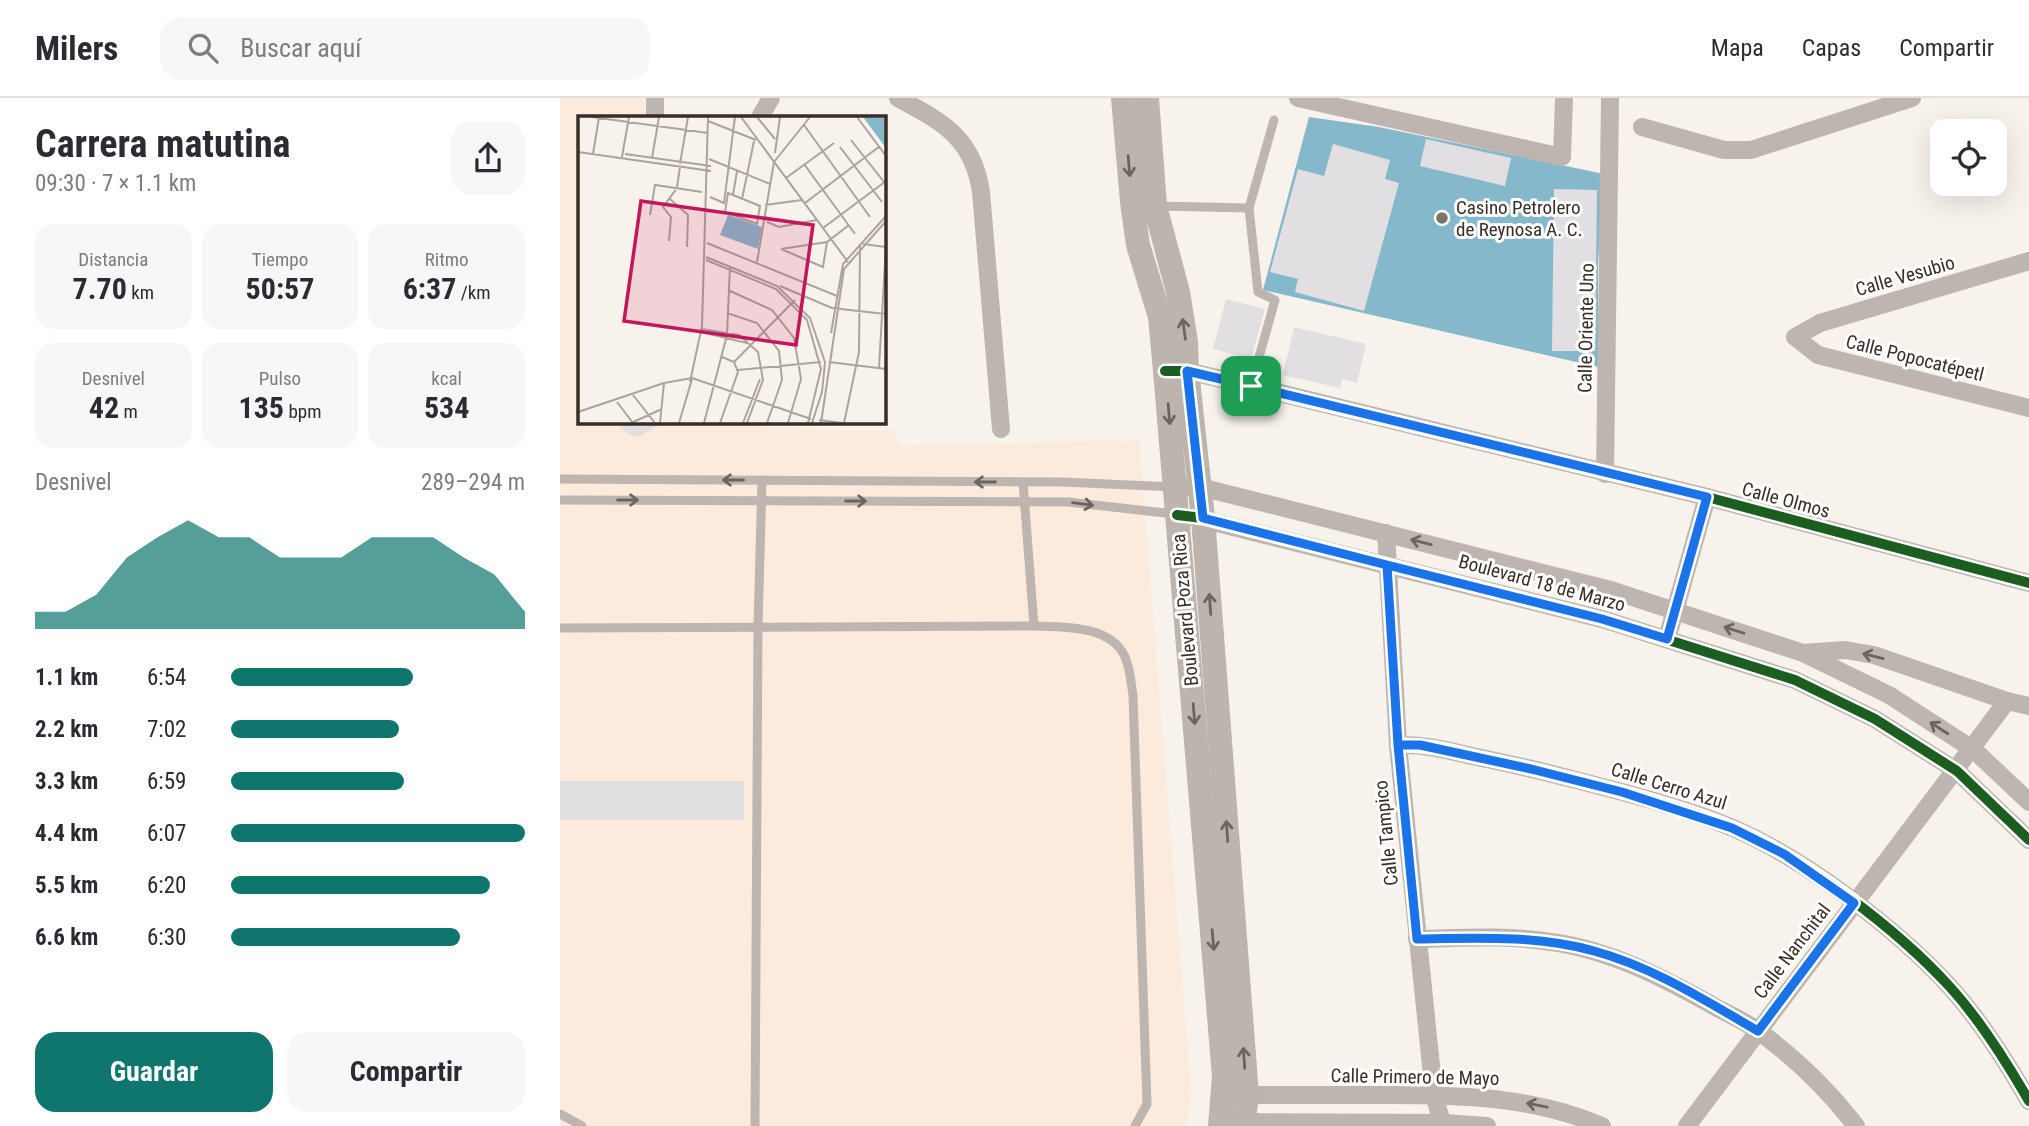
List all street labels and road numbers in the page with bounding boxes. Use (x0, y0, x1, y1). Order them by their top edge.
street label: Calle Vesubio (1853, 251, 1957, 301)
street label: Calle Oriente Uno (1573, 263, 1599, 393)
street label: Calle Popocatépetl (1844, 330, 1986, 386)
street label: Calle Olmos (1739, 477, 1833, 523)
street label: Boulevard Poza Rica (1167, 533, 1203, 687)
street label: Boulevard 18 de Marzo (1456, 550, 1628, 616)
street label: Calle Cerro Azul (1608, 757, 1730, 815)
street label: Calle Tampico (1369, 779, 1403, 887)
street label: Calle Nanchital (1749, 899, 1835, 1003)
street label: Calle Primero de Mayo (1331, 1064, 1499, 1090)

